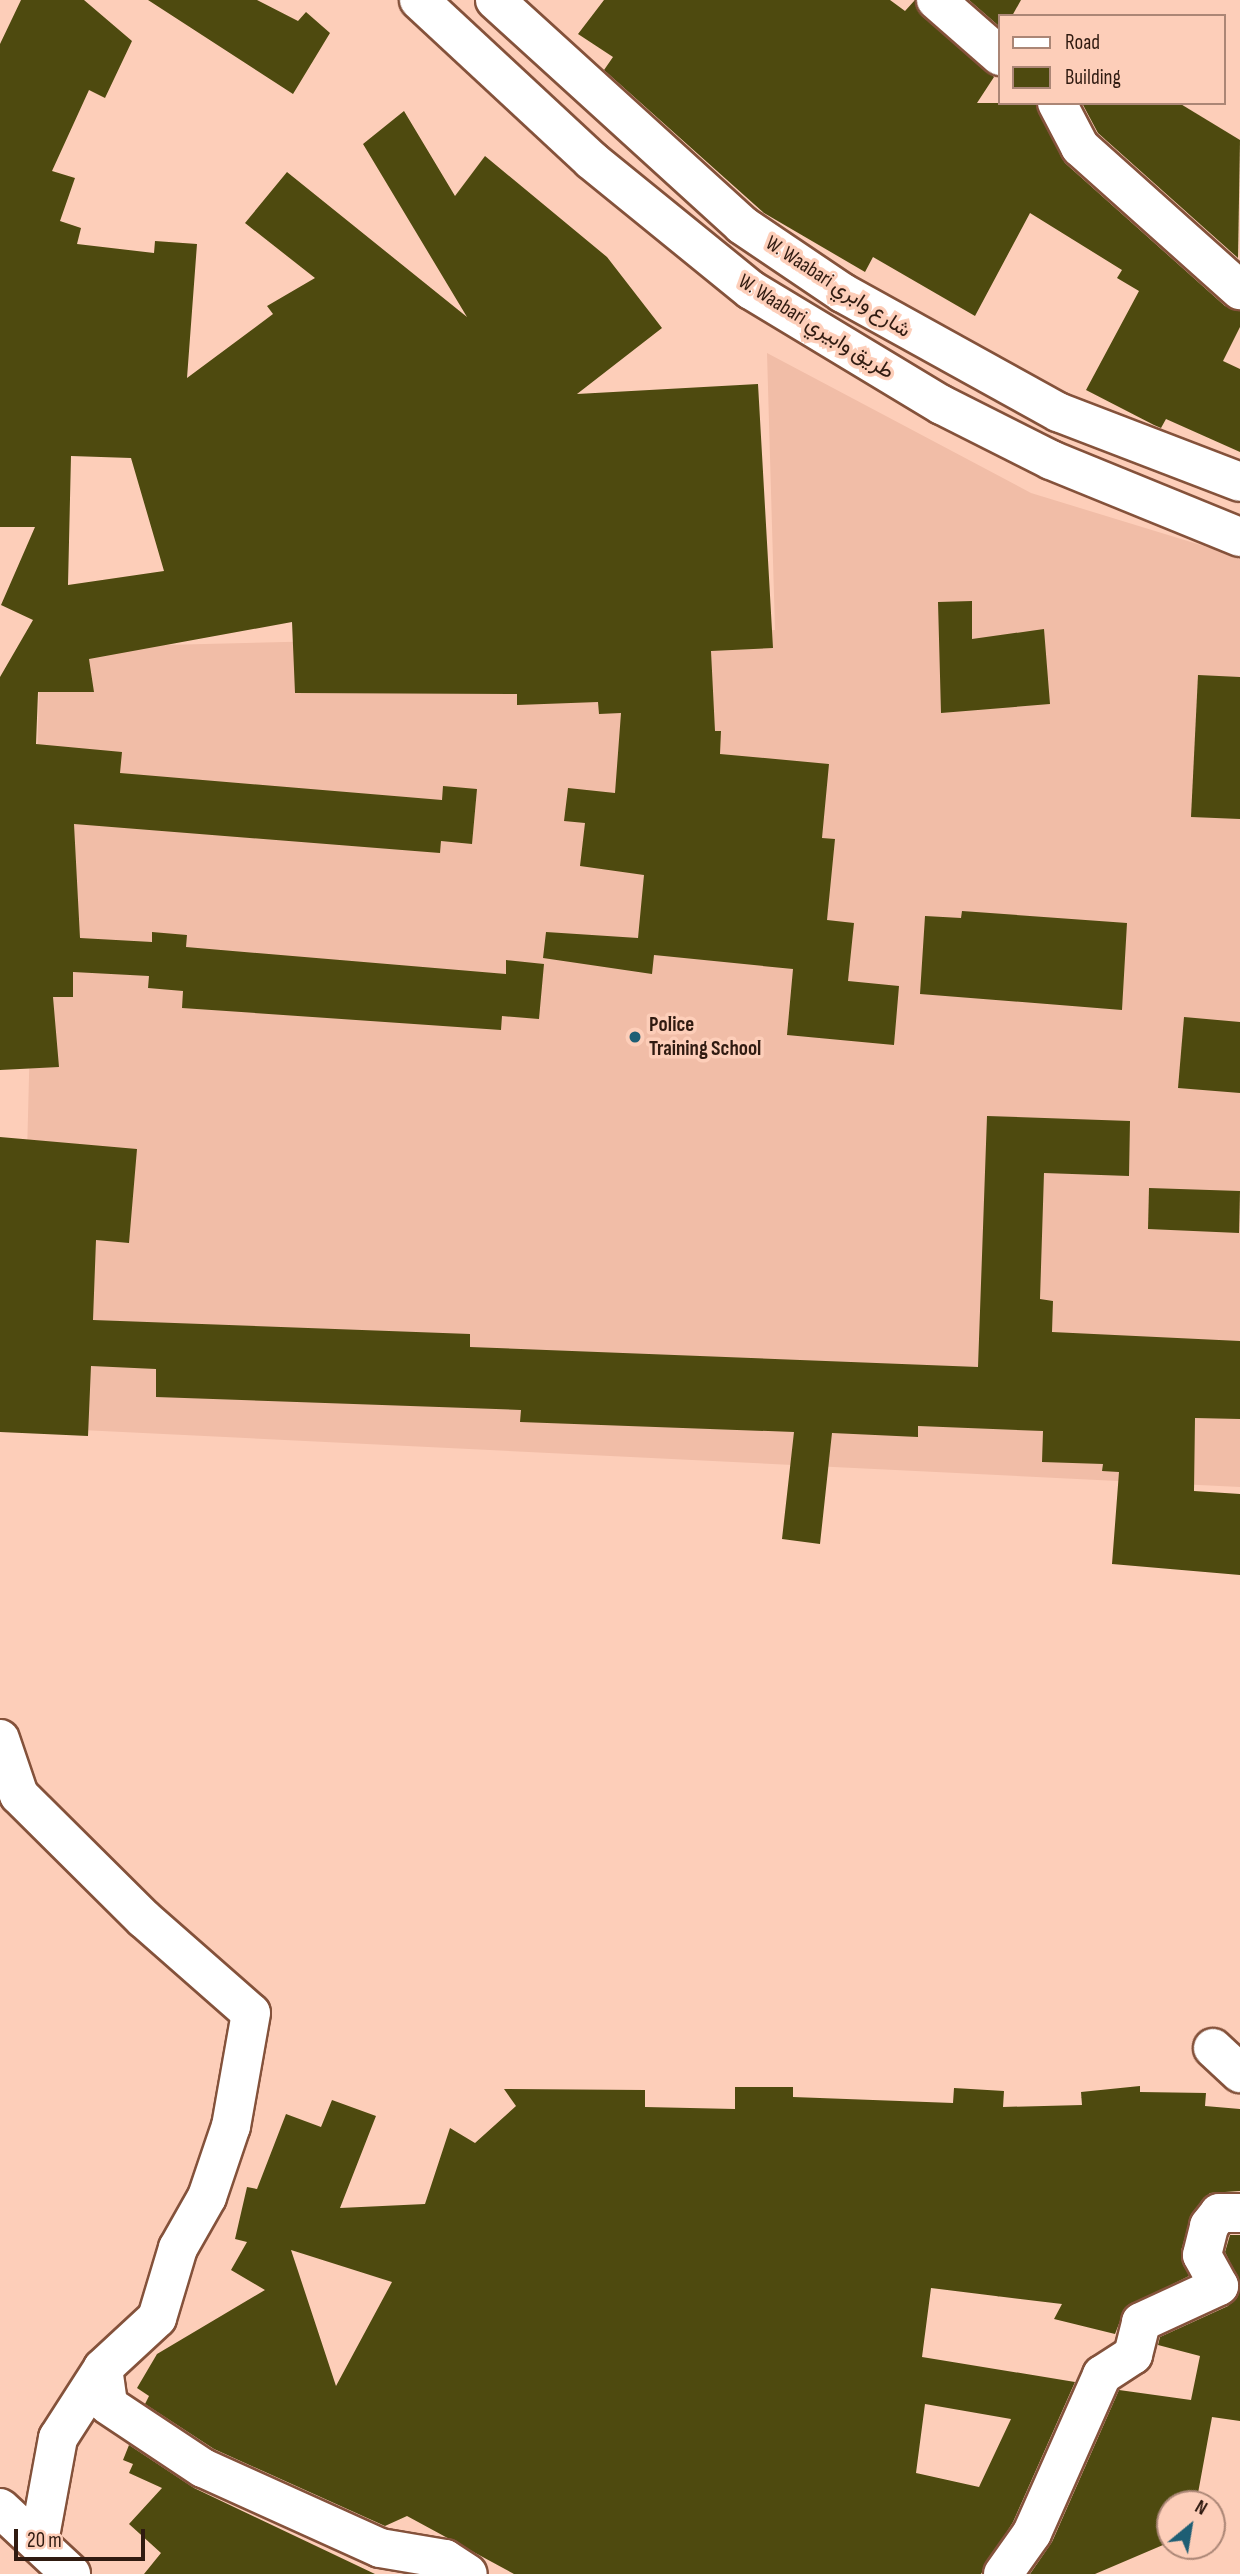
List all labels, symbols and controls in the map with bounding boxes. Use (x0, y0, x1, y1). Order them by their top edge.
legend (998, 14, 1226, 105)
text: Road (1065, 30, 1100, 55)
text: Building (1065, 65, 1121, 90)
street label: W. Waabari شارع وابري (761, 231, 915, 343)
street label: W. Waabari طريق وابيري (734, 269, 898, 385)
place label: Police Training School (649, 1012, 761, 1062)
marker: Police Training School (627, 1029, 643, 1045)
north arrow (1156, 2490, 1226, 2560)
text: N (1191, 2496, 1211, 2521)
scale bar (18, 2514, 149, 2558)
text: 20 m (27, 2528, 62, 2553)

